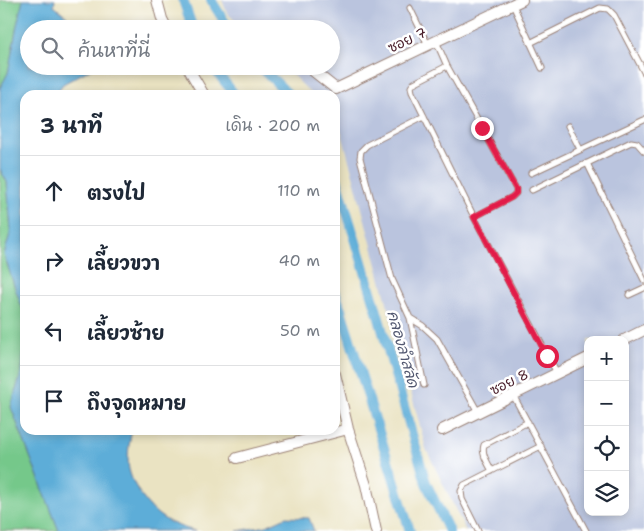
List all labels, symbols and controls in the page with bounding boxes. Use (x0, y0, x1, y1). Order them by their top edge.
search box (20, 20, 340, 75)
street label: ซอย 7 (385, 23, 429, 57)
icon: search (38, 34, 66, 62)
text: ค้นหาที่นี่ (78, 38, 150, 63)
text: 3 นาที (40, 112, 102, 140)
text: เดิน · 200 m (226, 115, 320, 136)
route end (471, 117, 494, 140)
icon: ahead (40, 177, 68, 205)
text: 110 m (277, 180, 320, 201)
text: ตรงไป (87, 181, 145, 206)
icon: right (40, 247, 68, 275)
text: 40 m (278, 250, 320, 271)
text: เลี้ยวขวา (87, 251, 160, 276)
water label: คลองลำสลัด (382, 308, 424, 391)
icon: left (40, 317, 68, 345)
text: 50 m (280, 320, 320, 341)
text: เลี้ยวซ้าย (87, 321, 164, 346)
map controls (584, 336, 629, 516)
button: + (584, 336, 629, 381)
route start (536, 345, 559, 368)
street label: ซอย 8 (487, 365, 531, 399)
button: − (584, 381, 629, 426)
icon: arrive (40, 387, 68, 415)
text: ถึงจุดหมาย (87, 391, 186, 416)
button: locate (584, 426, 629, 471)
button: layers (584, 471, 629, 516)

